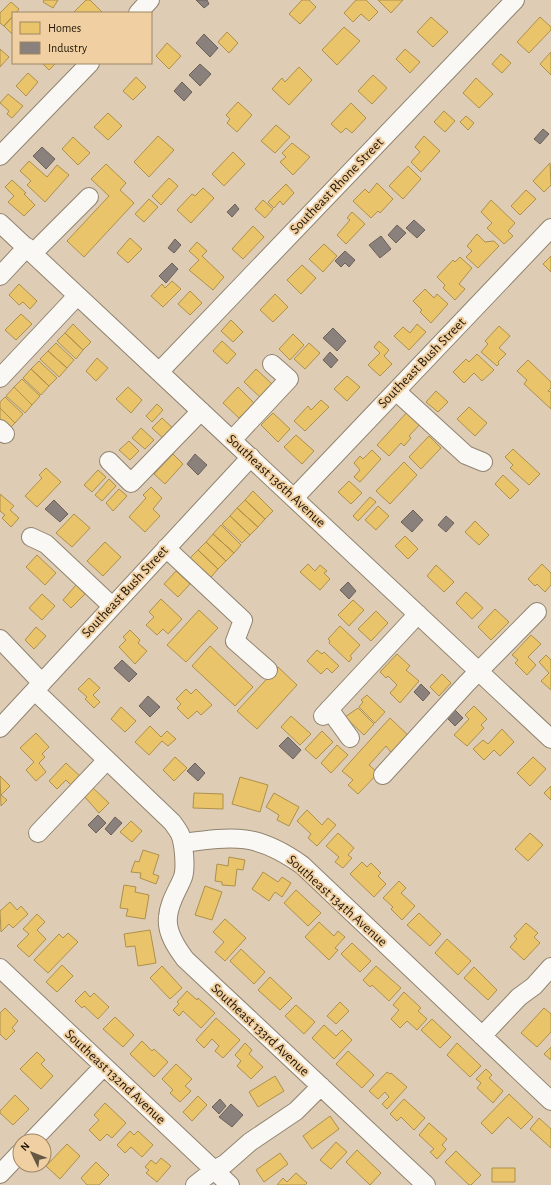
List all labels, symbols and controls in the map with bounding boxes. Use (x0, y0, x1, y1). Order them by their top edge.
legend (12, 12, 152, 64)
text: Homes (48, 22, 81, 34)
text: Industry (48, 42, 87, 55)
street label: Southeast Rhone Street (288, 135, 387, 237)
street label: Southeast Bush Street (376, 315, 469, 411)
street label: Southeast 136th Avenue (224, 432, 328, 530)
street label: Southeast Bush Street (79, 543, 171, 640)
street label: Southeast 134th Avenue (284, 853, 390, 949)
street label: Southeast 133rd Avenue (208, 981, 312, 1079)
street label: Southeast 132nd Avenue (62, 1027, 168, 1127)
north arrow (12, 1133, 52, 1173)
text: N (18, 1140, 32, 1153)

